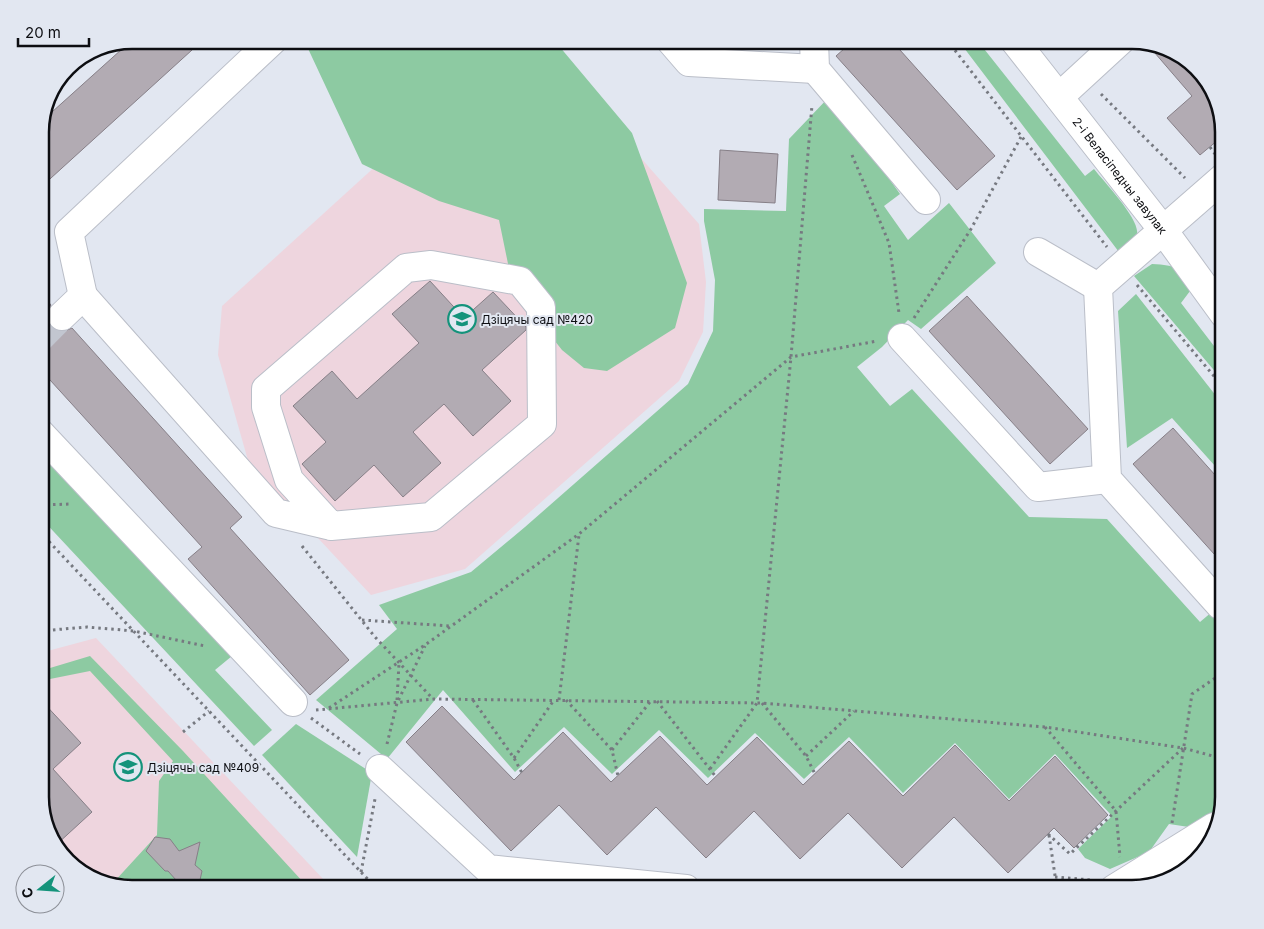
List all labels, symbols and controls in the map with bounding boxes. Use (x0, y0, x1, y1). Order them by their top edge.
scale bar (18, 15, 89, 47)
text: 20 m (25, 23, 61, 42)
street label: 2-і Веласіпедны завулак (1070, 114, 1171, 237)
school or university icon: Дзіцячы сад №420 (447, 304, 477, 334)
place label: Дзіцячы сад №420 (481, 312, 593, 327)
school or university icon: Дзіцячы сад №409 (113, 752, 143, 782)
place label: Дзіцячы сад №409 (147, 760, 259, 775)
north arrow (15, 864, 65, 914)
text: С (17, 886, 37, 900)

